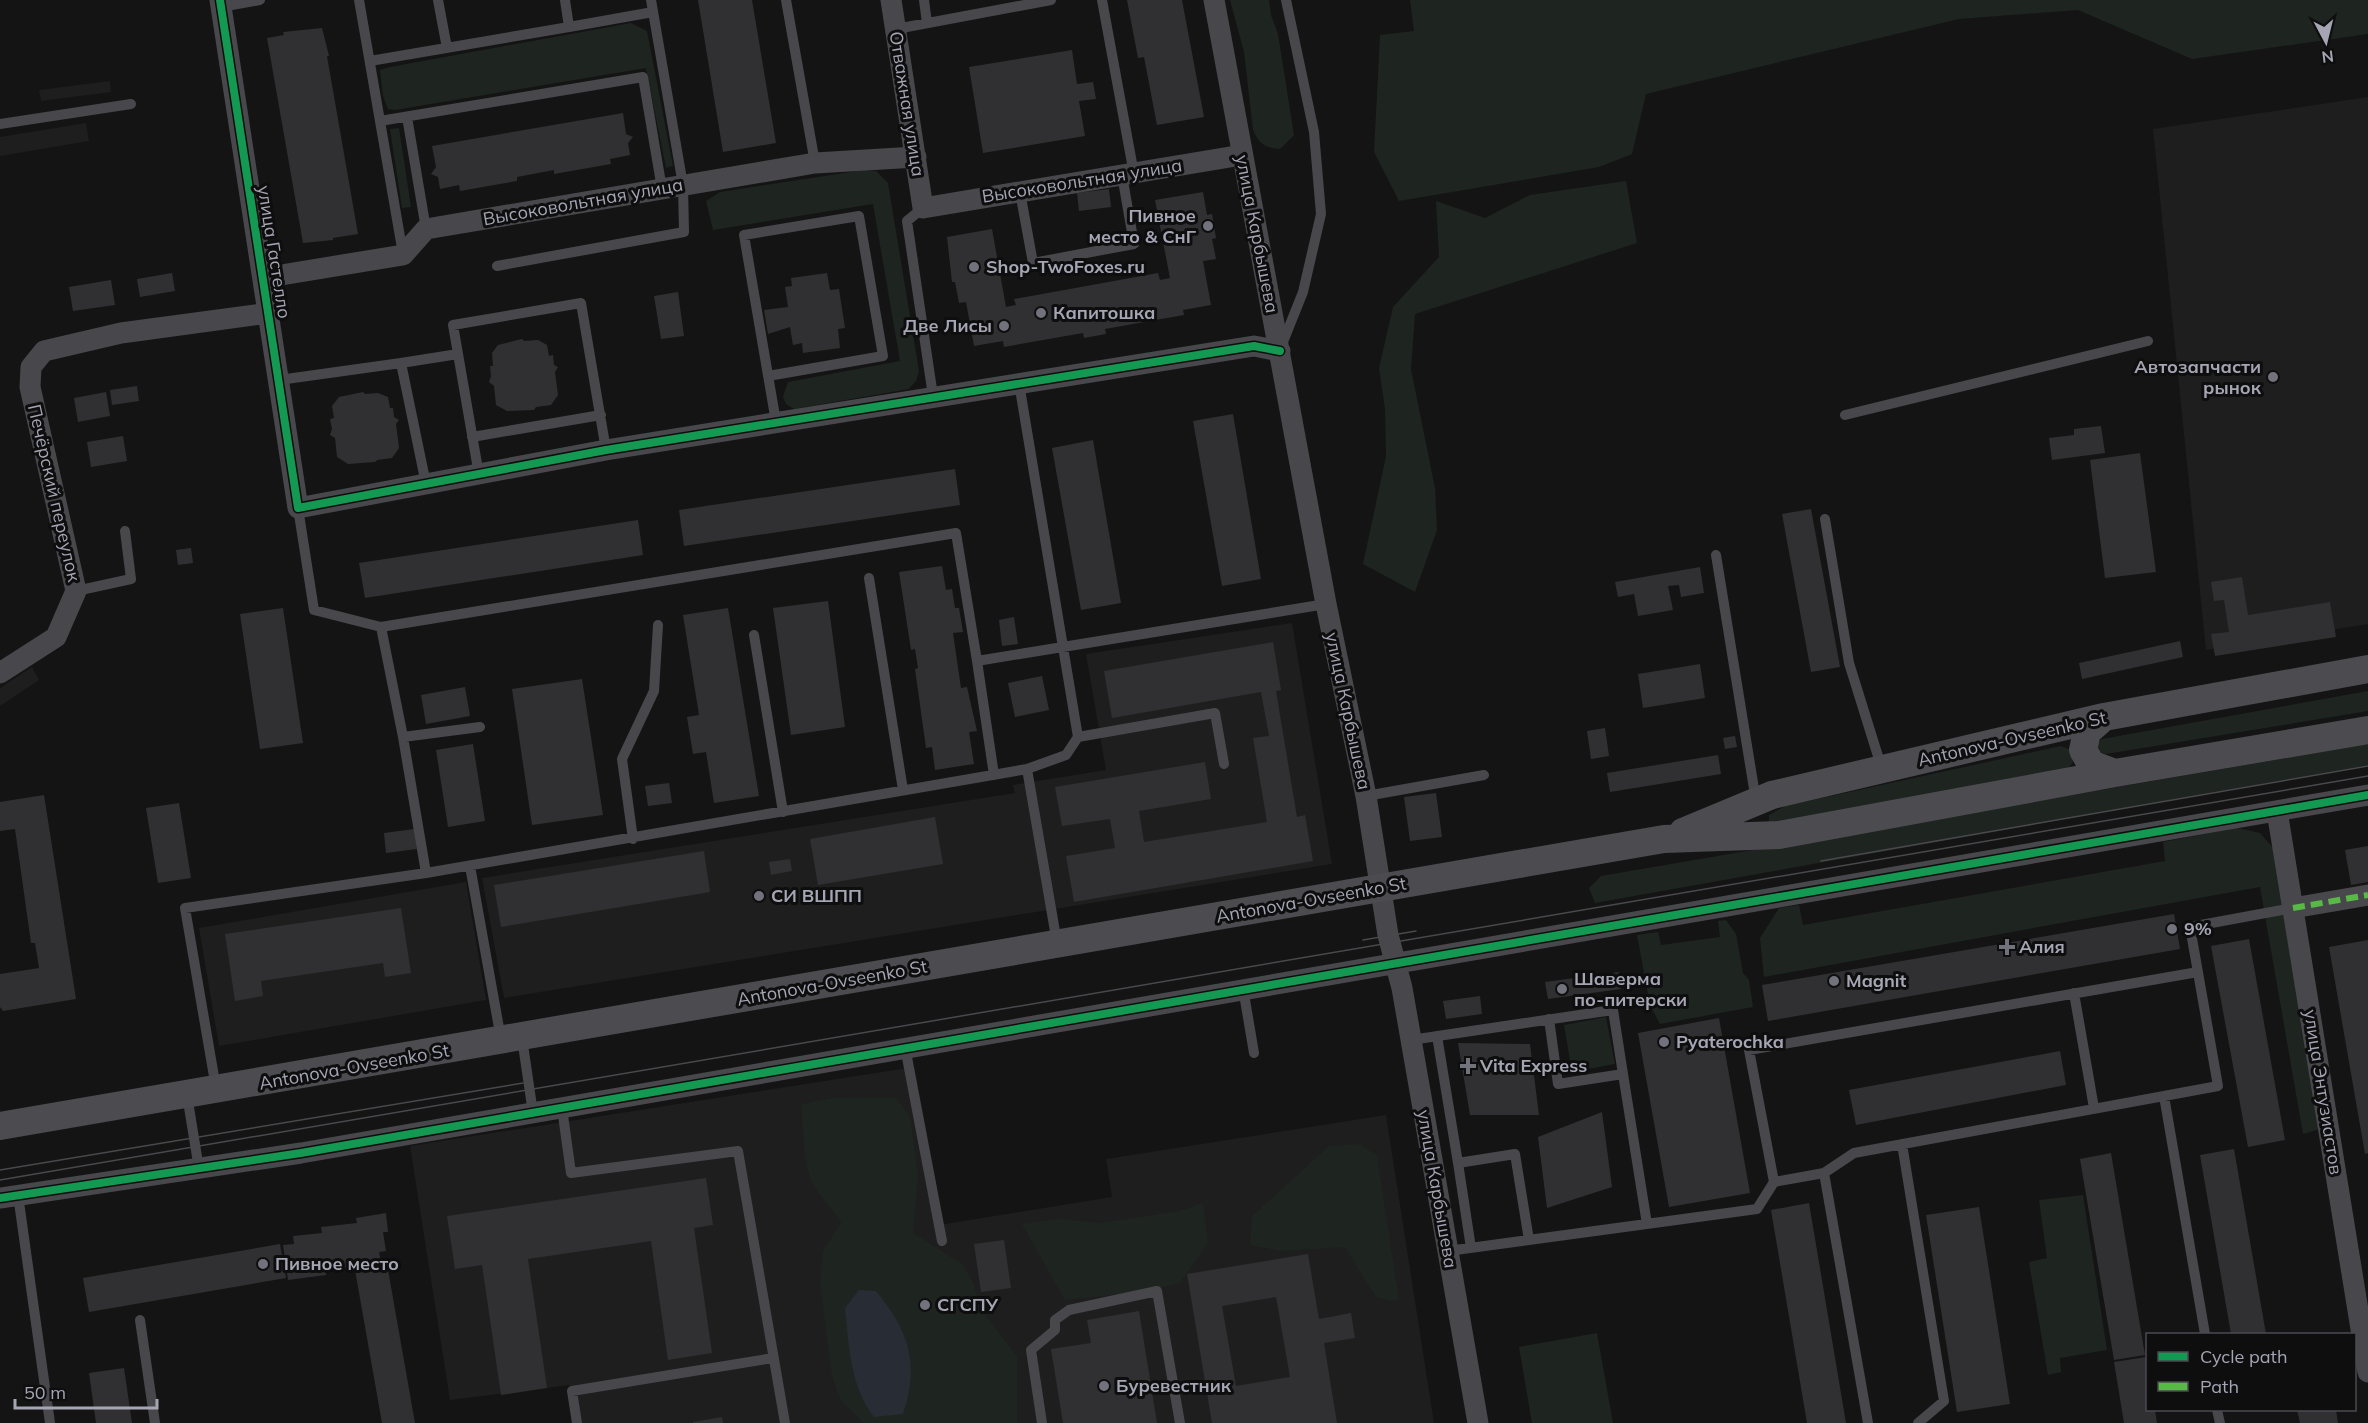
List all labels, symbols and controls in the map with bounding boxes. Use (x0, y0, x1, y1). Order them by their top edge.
north arrow (2296, 12, 2356, 72)
street label: Отважная улица (885, 30, 930, 178)
text: N (2321, 46, 2335, 68)
street label: Высоковольтная улица (980, 153, 1184, 208)
street label: улица Карбышева (1231, 153, 1284, 315)
street label: Высоковольтная улица (481, 173, 685, 230)
street label: улица Гастелло (253, 184, 296, 320)
place label: Пивное место & СнГ (1088, 204, 1197, 248)
marker: Пивное место & СнГ (1201, 219, 1215, 233)
place label: Shop-TwoFoxes.ru (986, 255, 1145, 278)
marker: Shop-TwoFoxes.ru (967, 260, 981, 274)
place label: Капитошка (1053, 301, 1155, 324)
marker: Капитошка (1034, 306, 1048, 320)
place label: Две Лисы (903, 314, 992, 337)
marker: Две Лисы (997, 319, 1011, 333)
place label: Автозапчасти рынок (2134, 355, 2262, 399)
marker: Автозапчасти рынок (2266, 370, 2280, 384)
street label: Печёрский переулок (23, 402, 86, 584)
street label: улица Карбышева (1321, 630, 1376, 792)
street label: Antonova-Ovseenko St (1915, 706, 2108, 771)
street label: Antonova-Ovseenko St (1214, 871, 1408, 928)
place label: СИ ВШПП (771, 884, 862, 907)
marker: СИ ВШПП (752, 889, 766, 903)
place label: 9% (2184, 917, 2212, 940)
marker: 9% (2165, 922, 2179, 936)
place label: Алия (2019, 935, 2065, 958)
marker: Алия (2000, 940, 2014, 954)
street label: Antonova-Ovseenko St (735, 954, 929, 1011)
place label: Шаверма по-питерски (1574, 967, 1687, 1011)
place label: Magnit (1846, 969, 1907, 992)
marker: Magnit (1827, 974, 1841, 988)
marker: Шаверма по-питерски (1555, 982, 1569, 996)
street label: улица Энтузиастов (2299, 1008, 2348, 1176)
place label: Pyaterochka (1676, 1030, 1784, 1053)
marker: Pyaterochka (1657, 1035, 1671, 1049)
street label: Antonova-Ovseenko St (257, 1038, 451, 1095)
place label: Vita Express (1479, 1054, 1587, 1077)
marker: Vita Express (1461, 1059, 1475, 1073)
street label: улица Карбышева (1412, 1108, 1463, 1270)
place label: Пивное место (275, 1252, 399, 1275)
marker: Пивное место (256, 1257, 270, 1271)
place label: СГСПУ (937, 1293, 999, 1316)
marker: СГСПУ (918, 1298, 932, 1312)
legend (2146, 1333, 2356, 1411)
text: Cycle path (2200, 1345, 2287, 1368)
scale bar (15, 1372, 158, 1410)
place label: Буревестник (1116, 1374, 1232, 1397)
text: Path (2200, 1375, 2239, 1398)
marker: Буревестник (1097, 1379, 1111, 1393)
text: 50 m (24, 1381, 66, 1404)

